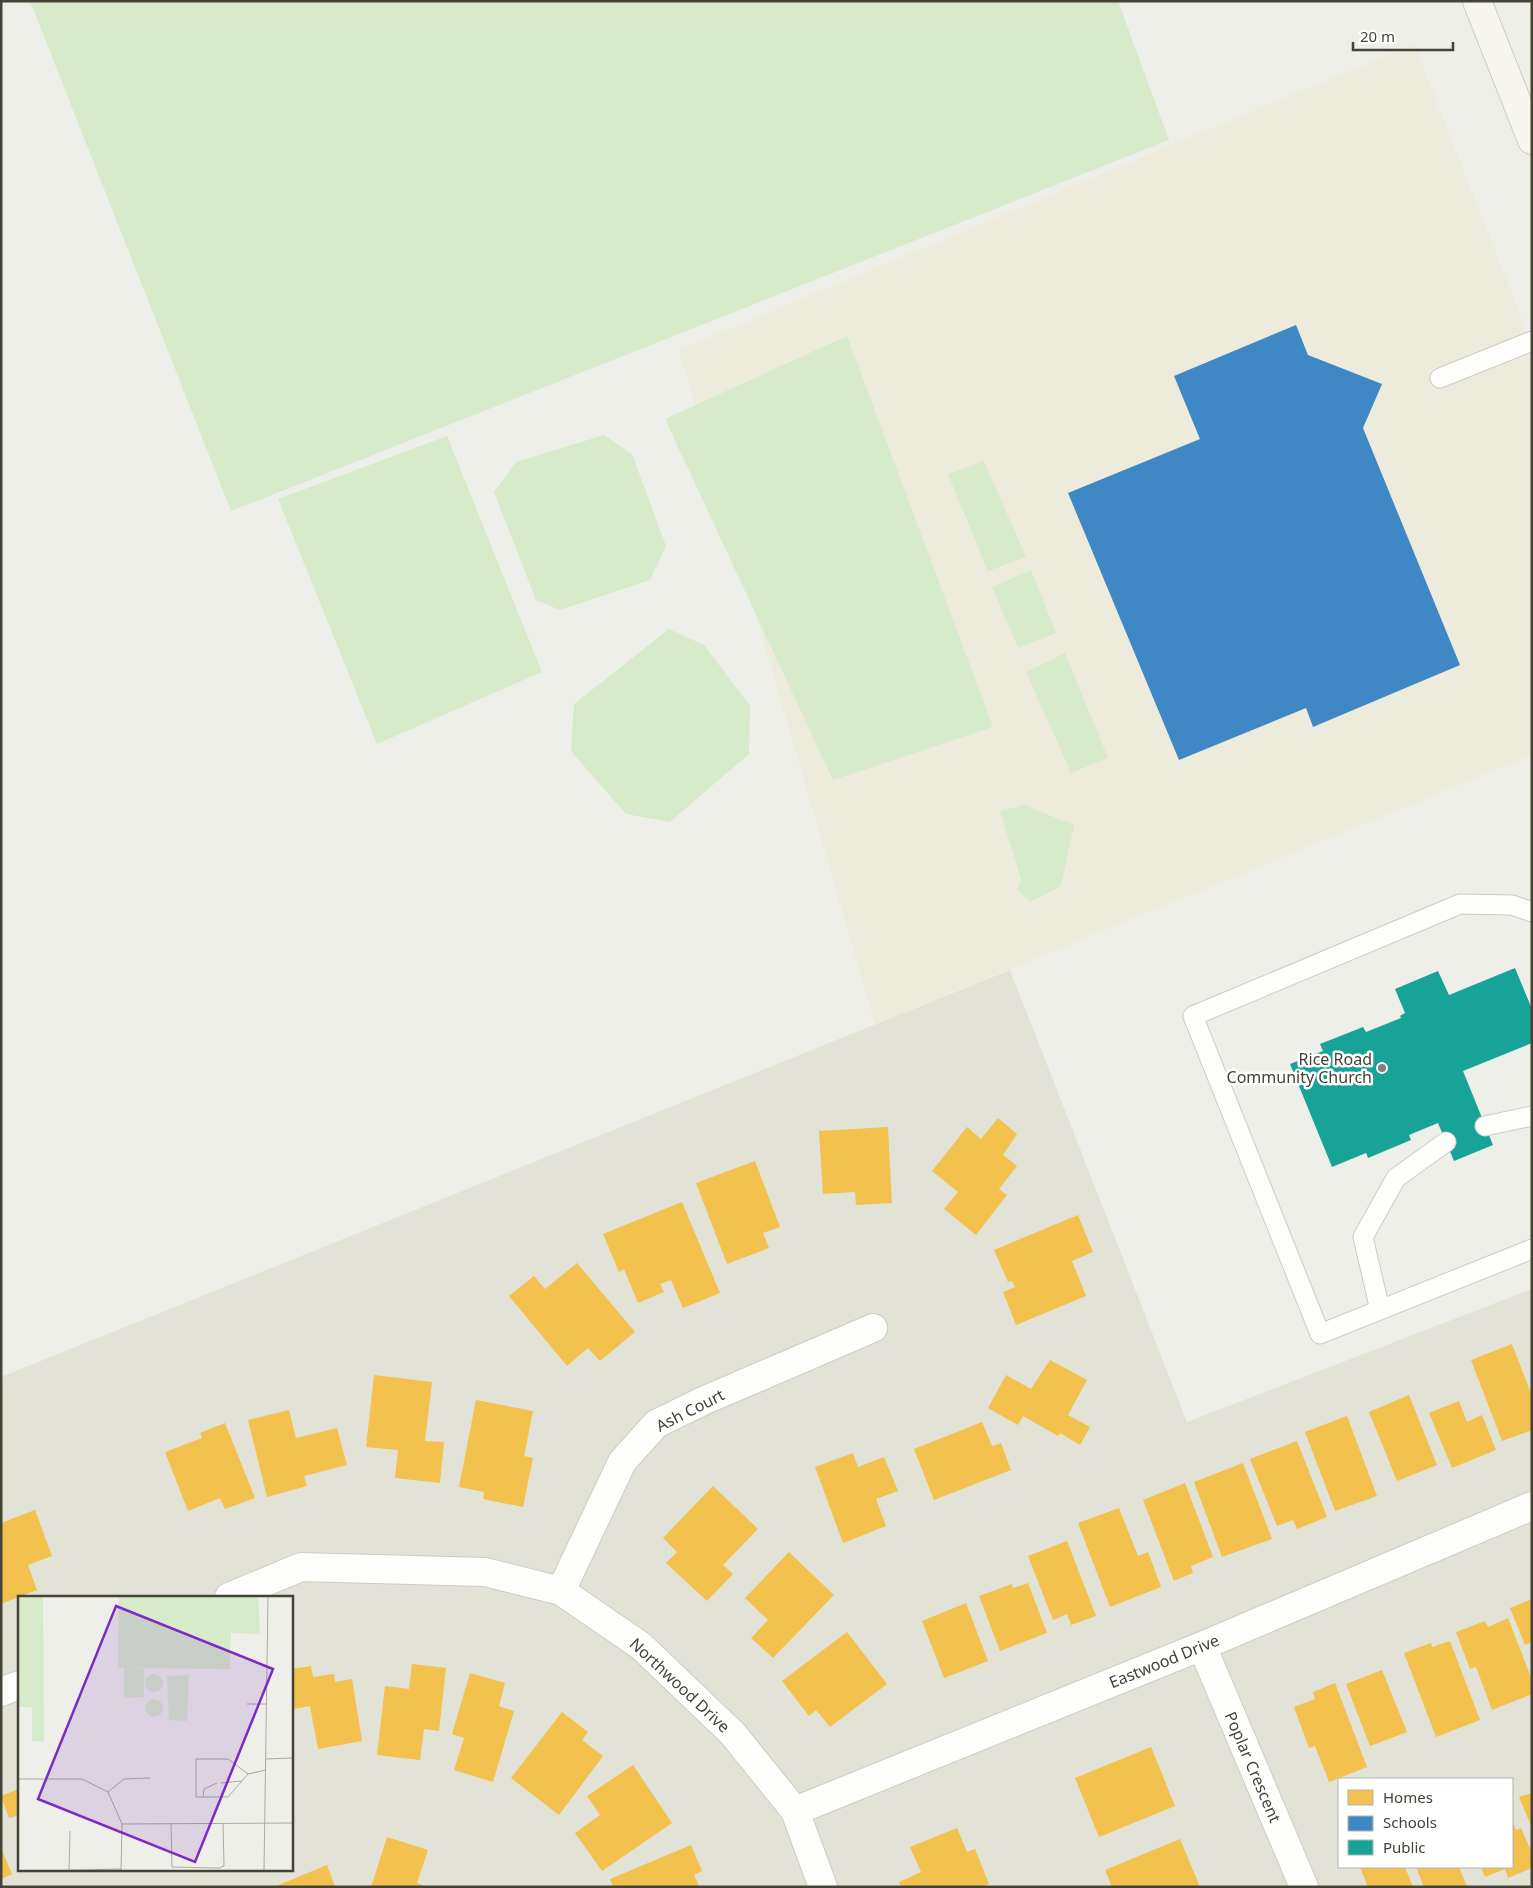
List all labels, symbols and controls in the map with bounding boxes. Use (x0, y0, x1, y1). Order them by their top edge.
scale bar (1353, 20, 1453, 52)
text: 20 m (1360, 26, 1395, 46)
place label: Rice Road Community Church (1227, 1048, 1372, 1088)
marker: Rice Road Community Church (1376, 1062, 1388, 1074)
street label: Ash Court (652, 1383, 728, 1437)
inset map (18, 1596, 292, 1870)
street label: Eastwood Drive (1106, 1629, 1222, 1693)
street label: Northwood Drive (625, 1633, 735, 1737)
street label: Poplar Crescent (1220, 1708, 1286, 1826)
legend (1338, 1778, 1513, 1868)
text: Homes (1383, 1787, 1433, 1807)
text: Schools (1383, 1812, 1437, 1832)
text: Public (1383, 1837, 1426, 1857)

